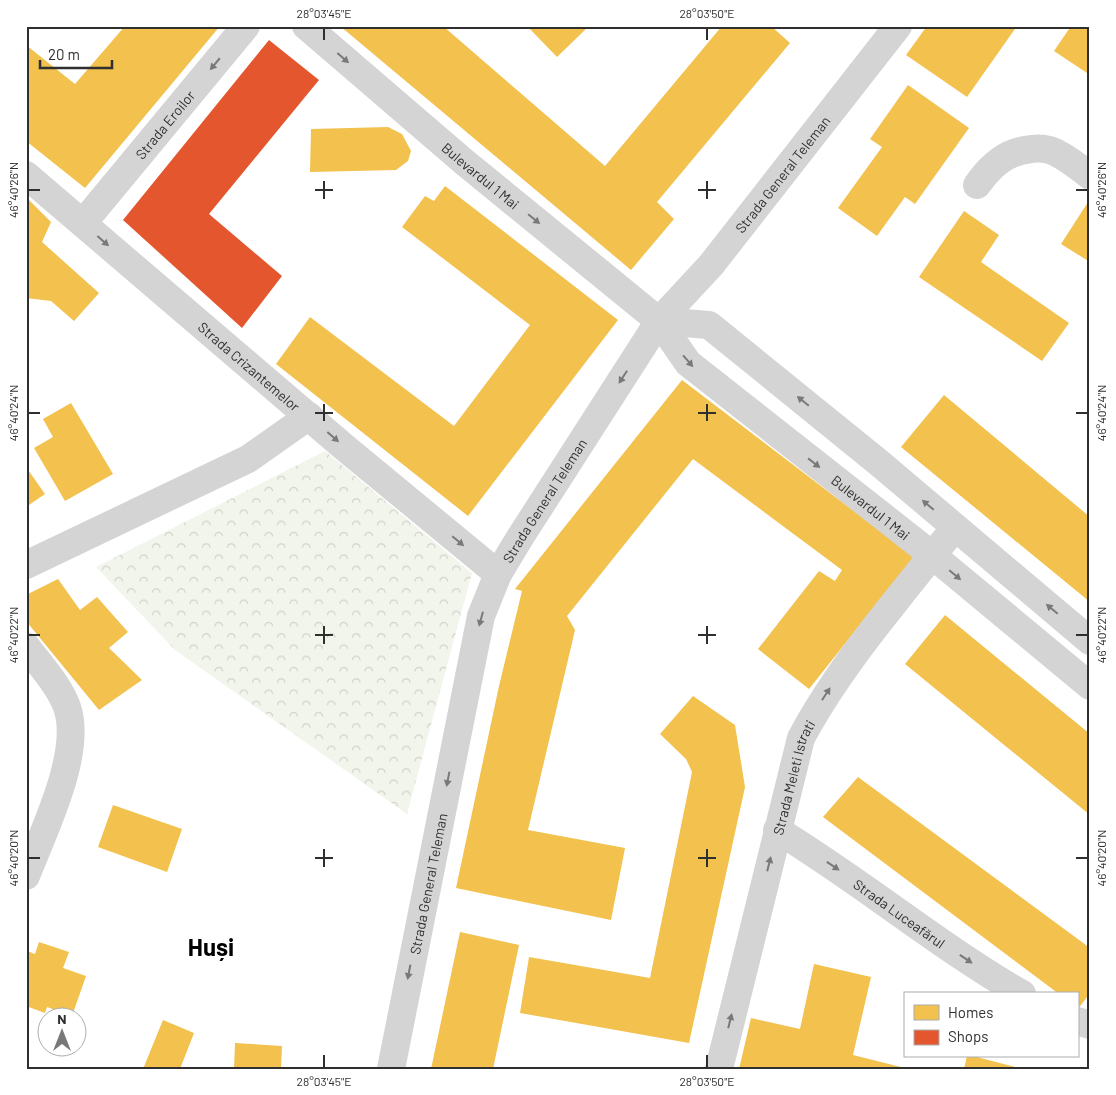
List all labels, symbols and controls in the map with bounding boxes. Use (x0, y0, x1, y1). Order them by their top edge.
text: 28°03'45"E (297, 6, 351, 20)
text: 28°03'50"E (679, 6, 735, 20)
scale bar (40, 38, 112, 70)
text: 20 m (48, 45, 80, 63)
one-way arrow (336, 52, 348, 64)
one-way arrow (209, 57, 220, 70)
street label: Strada Eroilor (131, 87, 198, 162)
street label: Strada General Teleman (731, 112, 833, 236)
street label: Bulevardul 1 Mai (439, 139, 523, 212)
text: 46°40'26"N (6, 162, 20, 218)
text: 46°40'26"N (1094, 162, 1108, 218)
one-way arrow (527, 214, 540, 225)
one-way arrow (97, 235, 110, 246)
street label: Strada Crizantemelor (195, 318, 304, 414)
one-way arrow (682, 354, 693, 367)
one-way arrow (619, 370, 628, 384)
text: 46°40'24"N (6, 385, 20, 441)
text: 46°40'24"N (1094, 385, 1108, 441)
one-way arrow (796, 396, 809, 407)
one-way arrow (327, 432, 340, 443)
street label: Strada General Teleman (498, 435, 590, 566)
one-way arrow (807, 457, 820, 468)
street label: Bulevardul 1 Mai (828, 471, 914, 543)
one-way arrow (922, 499, 935, 510)
one-way arrow (452, 535, 464, 546)
one-way arrow (948, 569, 961, 580)
one-way arrow (1046, 604, 1059, 615)
text: 46°40'22"N (6, 607, 20, 663)
text: 46°40'22"N (1094, 607, 1108, 663)
one-way arrow (476, 612, 484, 627)
one-way arrow (822, 688, 831, 701)
street label: Strada Meleti Istrati (769, 717, 818, 837)
one-way arrow (444, 771, 452, 786)
street label: Strada General Teleman (405, 811, 450, 956)
text: 46°40'20"N (6, 830, 20, 886)
text: 46°40'20"N (1094, 830, 1108, 886)
one-way arrow (765, 856, 773, 871)
one-way arrow (826, 861, 839, 871)
street label: Strada Luceafărul (850, 875, 949, 951)
district label: Huși (188, 932, 234, 961)
one-way arrow (959, 954, 973, 964)
one-way arrow (405, 965, 413, 981)
legend (904, 992, 1078, 1058)
text: Homes (948, 1003, 993, 1021)
north arrow (38, 1008, 88, 1058)
text: N (57, 1010, 67, 1027)
one-way arrow (726, 1014, 734, 1029)
text: Shops (948, 1027, 988, 1045)
text: 28°03'45"E (297, 1074, 351, 1088)
text: 28°03'50"E (679, 1074, 735, 1088)

